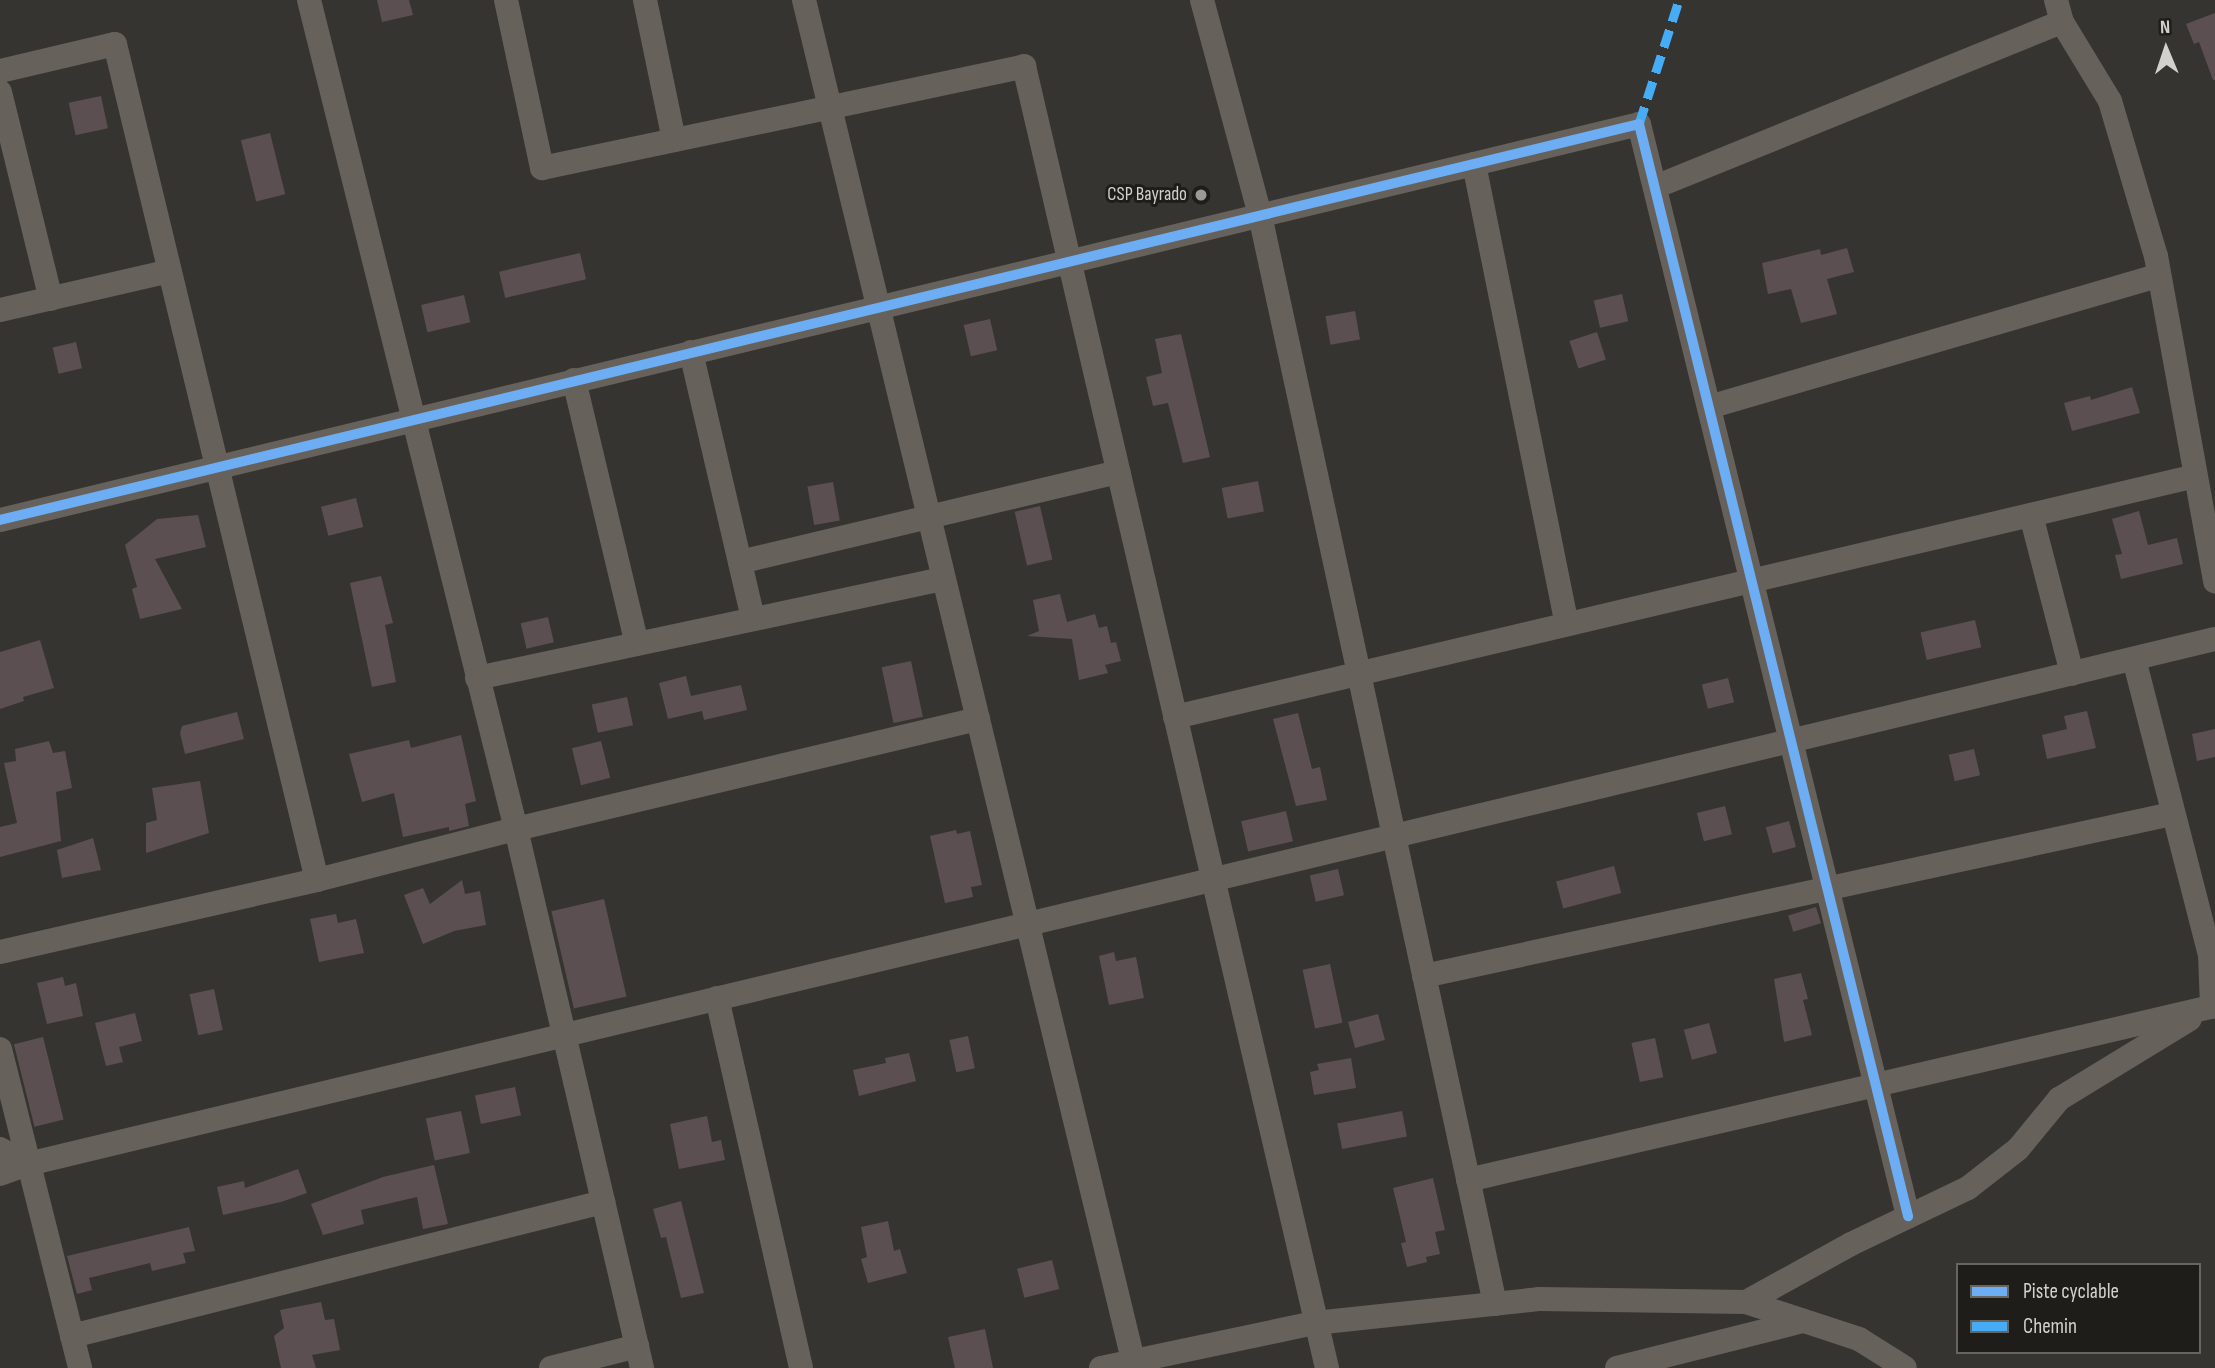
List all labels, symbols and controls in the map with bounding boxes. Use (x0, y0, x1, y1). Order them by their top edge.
north arrow (2131, 14, 2201, 84)
text: N (2160, 16, 2171, 39)
place label: CSP Bayrado (1107, 184, 1187, 206)
marker: CSP Bayrado (1193, 187, 1209, 203)
legend (1956, 1263, 2201, 1354)
text: Piste cyclable (2023, 1279, 2119, 1304)
text: Chemin (2023, 1314, 2077, 1339)

